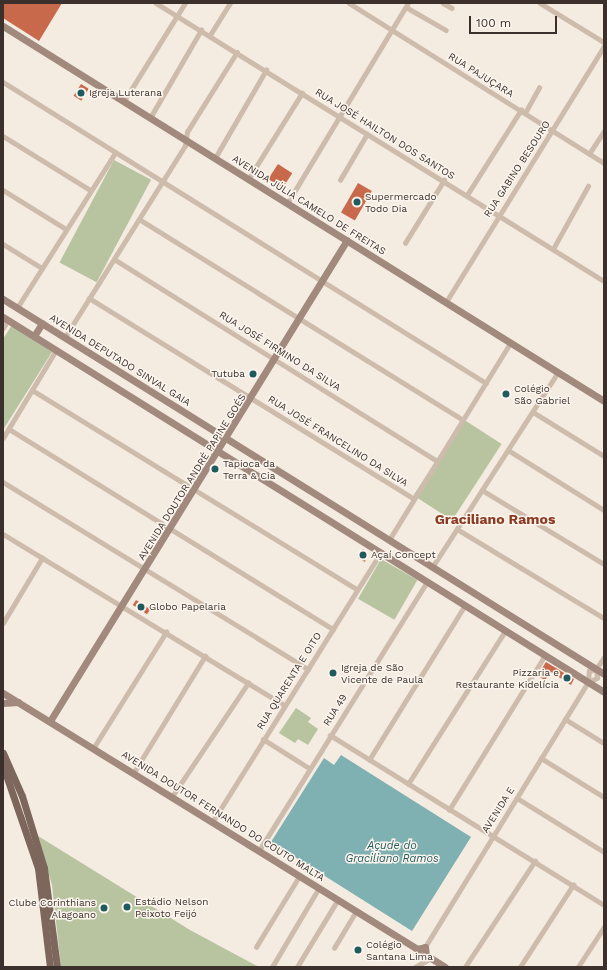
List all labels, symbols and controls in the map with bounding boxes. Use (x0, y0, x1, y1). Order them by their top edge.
scale bar (471, 8, 559, 34)
text: 100 m (476, 16, 511, 30)
street label: RUA PAJUÇARA (446, 50, 516, 100)
street label: RUA JOSÉ HAILTON DOS SANTOS (313, 86, 457, 182)
place label: Igreja Luterana (89, 87, 162, 99)
marker: Igreja Luterana (76, 88, 86, 98)
street label: RUA GABINO BESOURO (481, 118, 553, 220)
street label: AVENIDA JÚLIA CAMELO DE FREITAS (229, 152, 389, 258)
place label: Supermercado Todo Dia (365, 190, 436, 214)
marker: Supermercado Todo Dia (352, 197, 362, 207)
street label: RUA JOSÉ FIRMINO DA SILVA (217, 308, 343, 394)
street label: AVENIDA DEPUTADO SINVAL GAIA (47, 311, 193, 409)
place label: Tutuba (211, 368, 245, 380)
marker: Tutuba (248, 369, 258, 379)
place label: Colégio São Gabriel (514, 382, 570, 406)
marker: Colégio São Gabriel (501, 389, 511, 399)
street label: AVENIDA DOUTOR ANDRÉ PAPINE GOÉS (135, 391, 249, 563)
street label: RUA JOSÉ FRANCELINO DA SILVA (265, 393, 411, 489)
place label: Tapioca da Terra & Cia (223, 457, 276, 480)
marker: Tapioca da Terra & Cia (210, 464, 220, 474)
district label: Graciliano Ramos (435, 511, 555, 527)
place label: Açaí Concept (371, 549, 436, 561)
marker: Açaí Concept (358, 550, 368, 560)
place label: Globo Papelaria (149, 601, 226, 613)
marker: Globo Papelaria (136, 602, 146, 612)
street label: RUA QUARENTA E OITO (254, 630, 324, 732)
place label: Igreja de São Vicente de Paula (341, 661, 423, 684)
place label: Pizzaria e Restaurante Kidelícia (455, 666, 559, 690)
marker: Igreja de São Vicente de Paula (328, 668, 338, 678)
marker: Pizzaria e Restaurante Kidelícia (562, 673, 572, 683)
street label: RUA 49 (320, 692, 350, 728)
street label: AVENIDA DOUTOR FERNANDO DO COUTO MALTA (119, 748, 327, 884)
street label: AVENIDA E (479, 785, 517, 835)
water label: Açude do Graciliano Ramos (345, 840, 439, 866)
place label: Estádio Nelson Peixoto Feijó (135, 895, 208, 918)
place label: Clube Corinthians Alagoano (9, 896, 96, 920)
marker: Estádio Nelson Peixoto Feijó (122, 902, 132, 912)
marker: Clube Corinthians Alagoano (99, 903, 109, 913)
place label: Colégio Santana Lima (366, 938, 433, 962)
marker: Colégio Santana Lima (353, 945, 363, 955)

